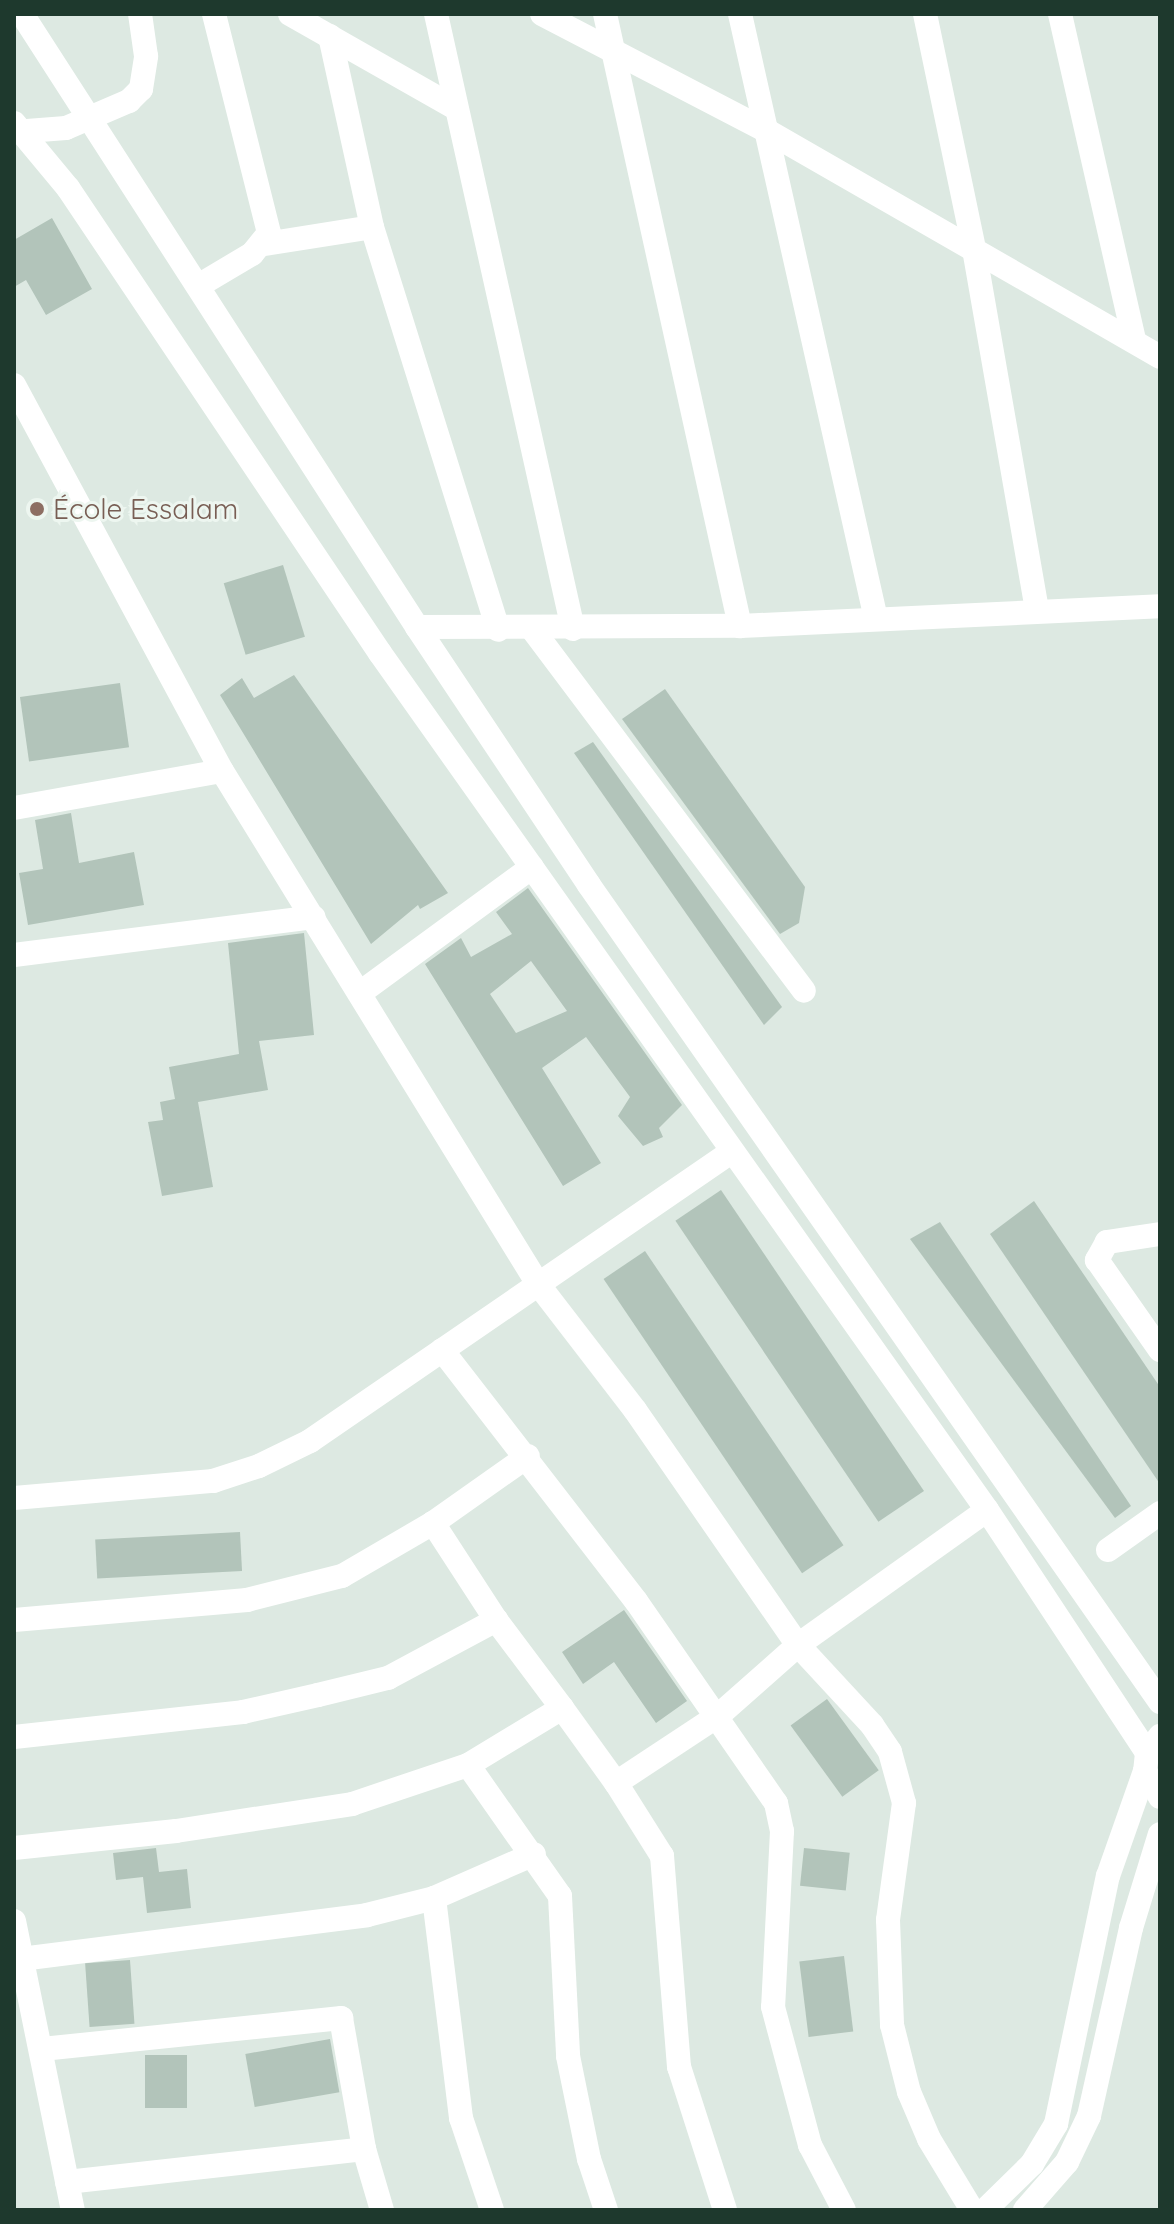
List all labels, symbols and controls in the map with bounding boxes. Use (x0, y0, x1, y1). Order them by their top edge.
place label: École Essalam (53, 492, 238, 526)
marker: École Essalam (28, 500, 46, 518)

